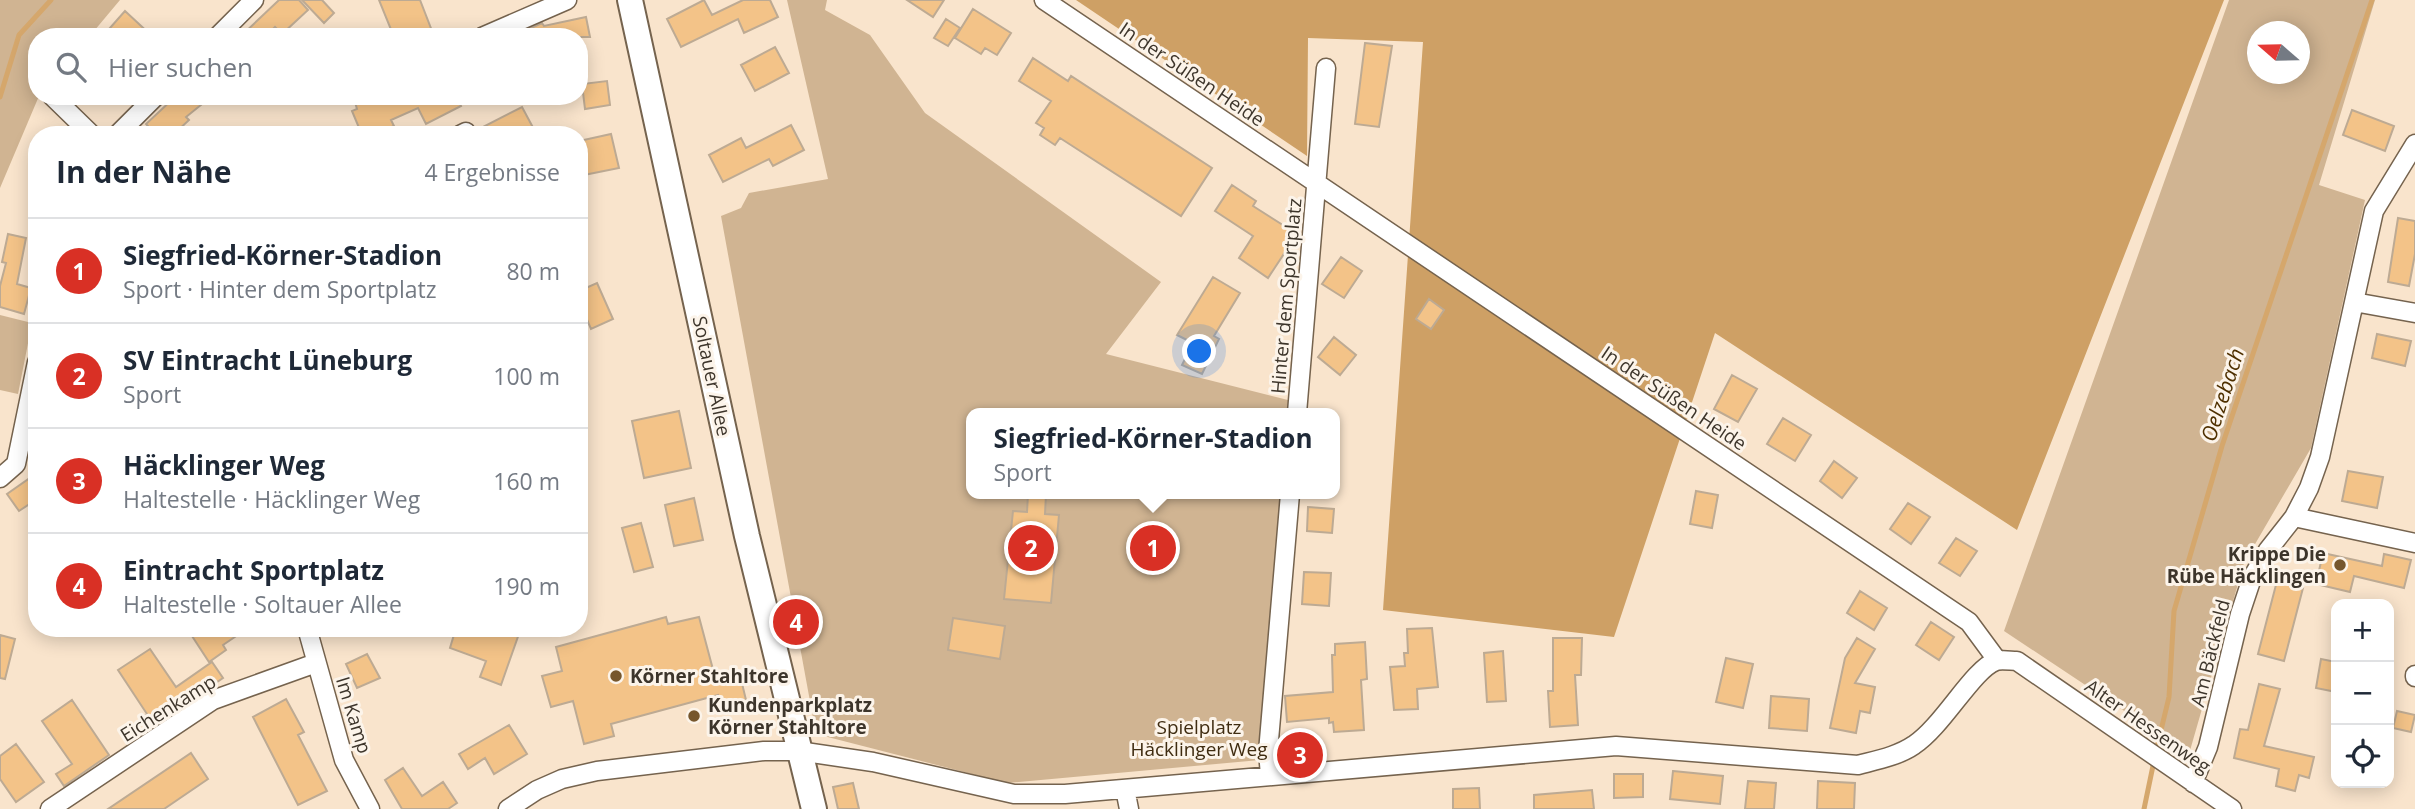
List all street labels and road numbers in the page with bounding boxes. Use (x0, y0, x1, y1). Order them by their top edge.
street label: In der Süßen Heide (1114, 16, 1270, 132)
street label: Hinter dem Sportplatz (1265, 197, 1308, 395)
street label: Soltauer Allee (687, 314, 737, 438)
street label: In der Süßen Heide (1596, 340, 1752, 456)
street label: Am Bäckfeld (2184, 597, 2236, 709)
street label: Eichenkamp (115, 668, 221, 748)
street label: Im Kamp (330, 673, 378, 757)
street label: Alter Hessenweg (2080, 673, 2216, 779)

